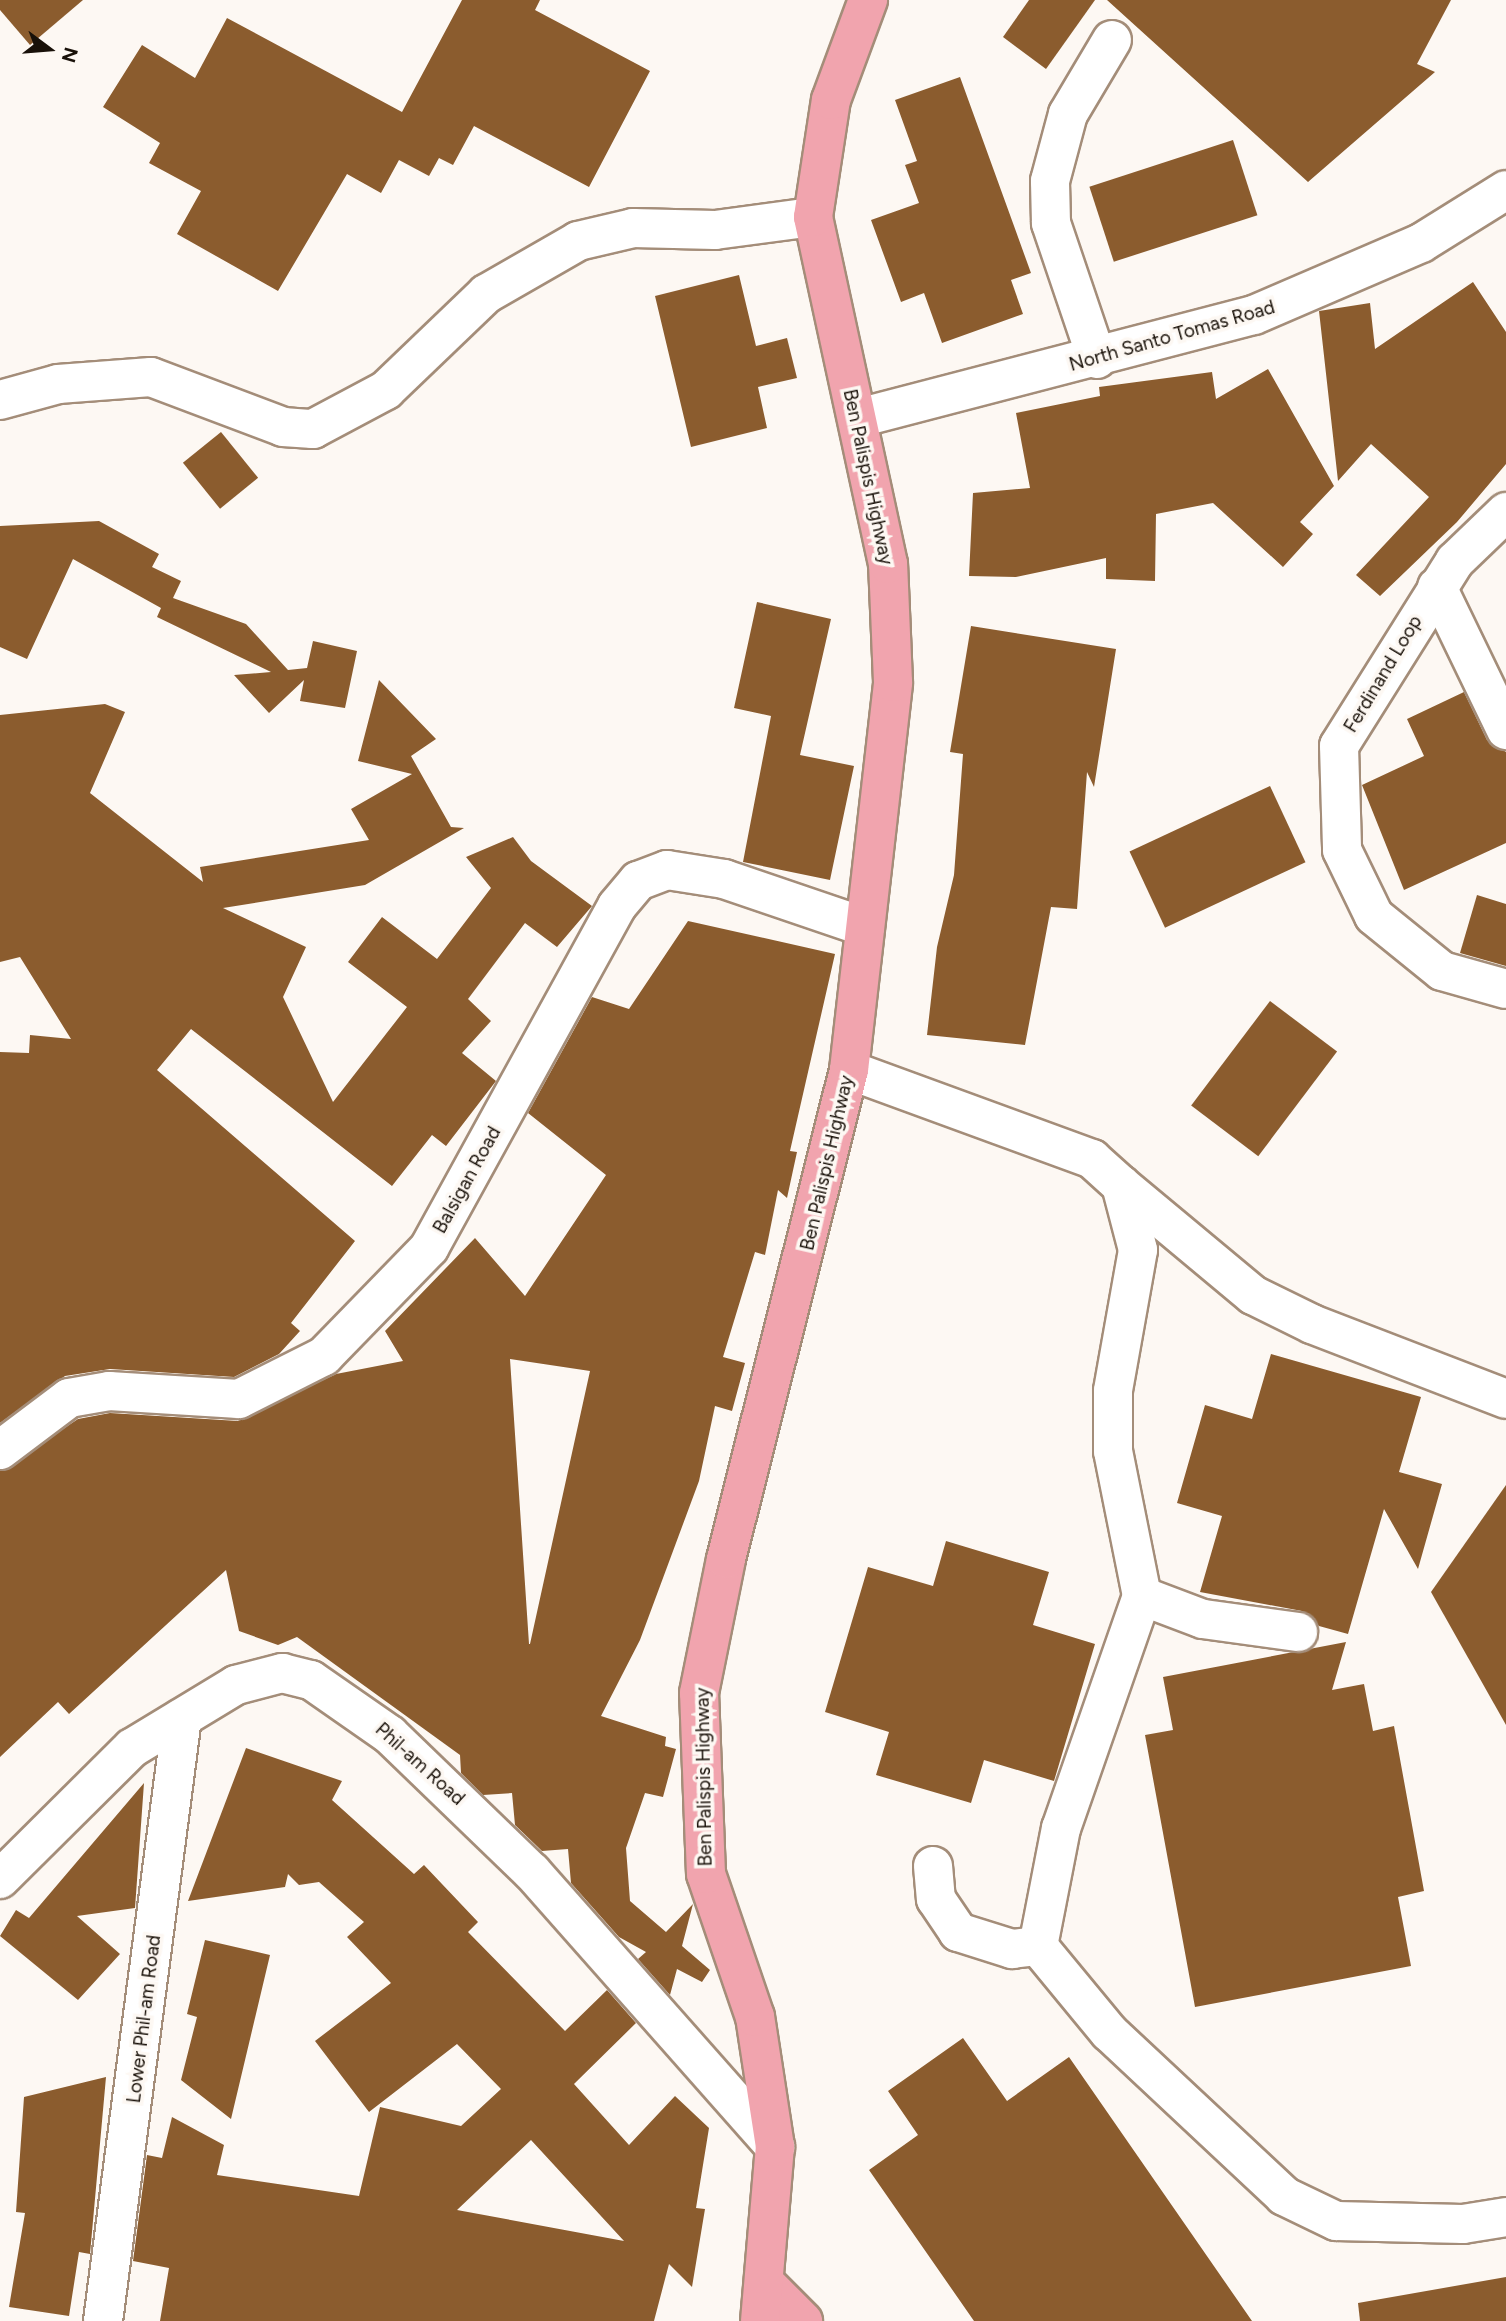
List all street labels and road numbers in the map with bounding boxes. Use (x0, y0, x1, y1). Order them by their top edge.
street label: North Santo Tomas Road (1067, 296, 1277, 376)
street label: Ben Palispis Highway (838, 387, 898, 567)
street label: Ferdinand Loop (1339, 611, 1427, 737)
street label: Ben Palispis Highway (796, 1073, 858, 1253)
street label: Balsigan Road (428, 1123, 506, 1237)
street label: Ben Palispis Highway (691, 1687, 717, 1867)
street label: Phil-am Road (371, 1718, 469, 1810)
street label: Lower Phil-am Road (122, 1934, 166, 2104)

